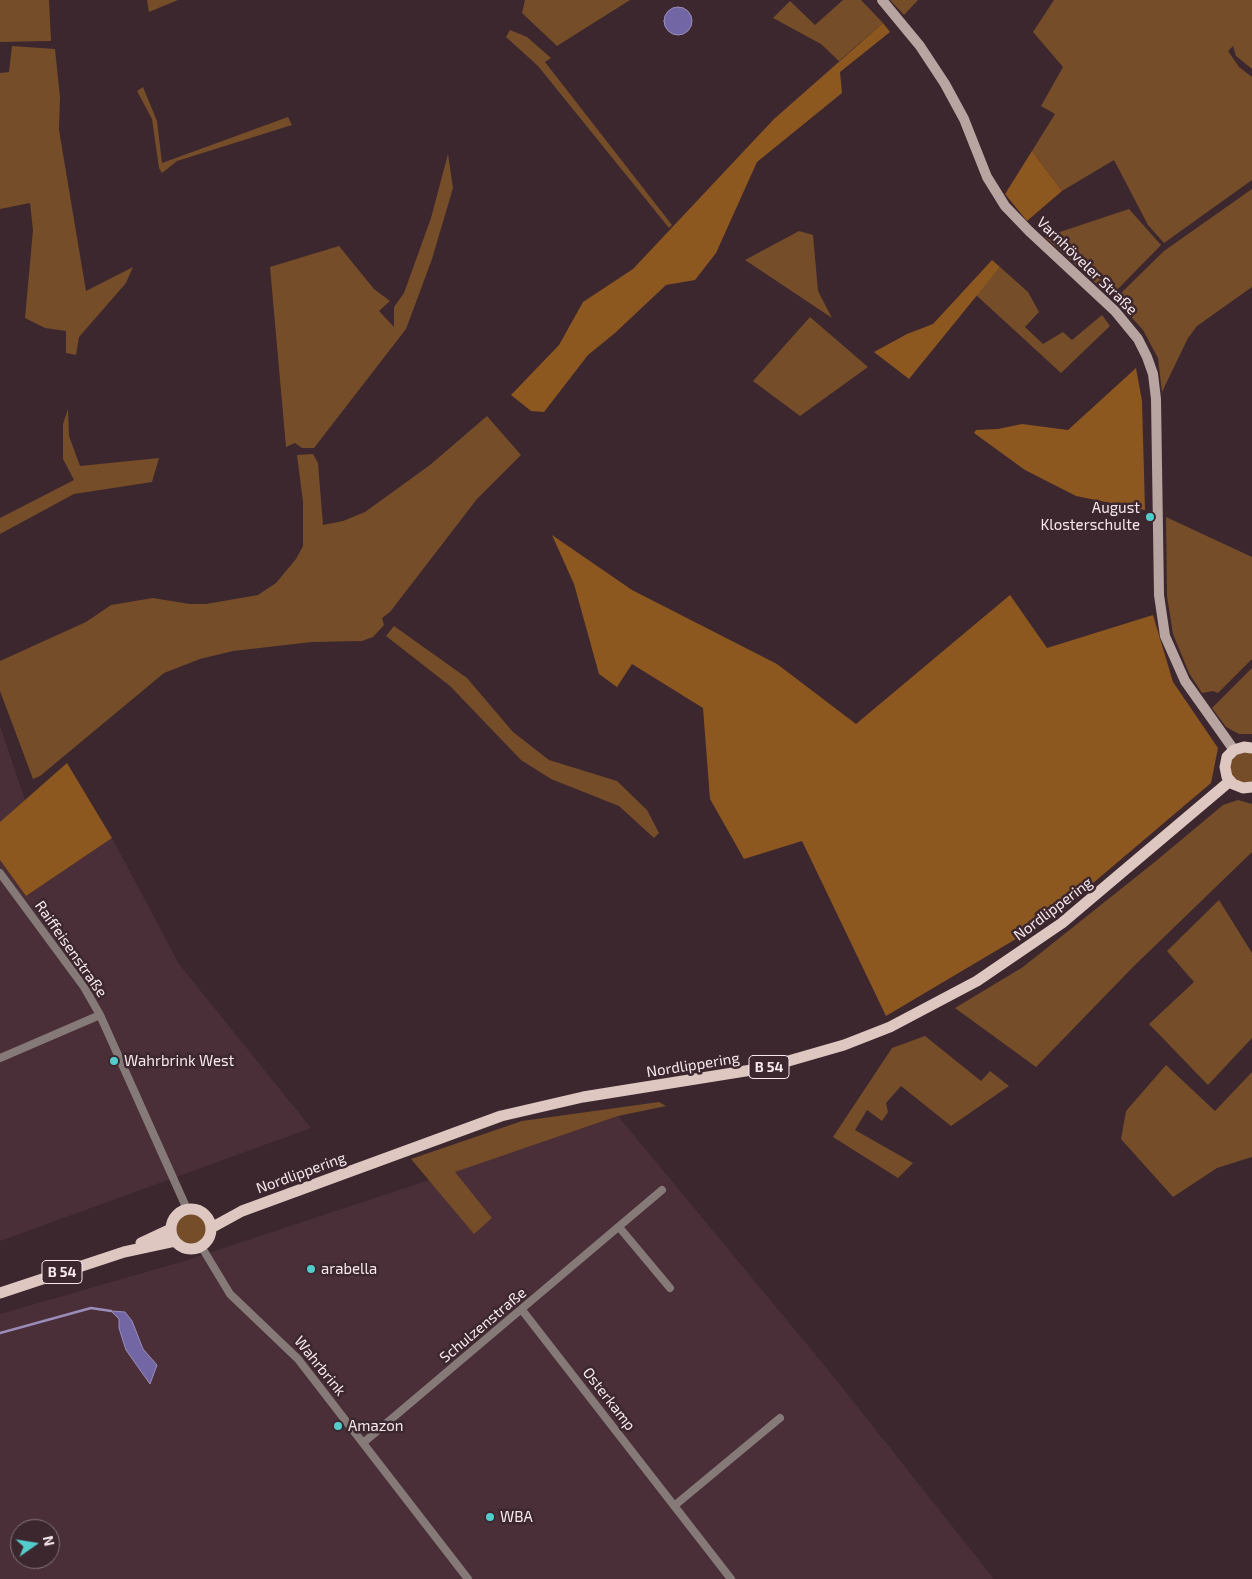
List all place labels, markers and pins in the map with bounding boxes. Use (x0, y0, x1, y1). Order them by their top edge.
place label: August Klosterschulte (1040, 499, 1140, 534)
marker: August Klosterschulte (1144, 511, 1156, 523)
place label: Wahrbrink West (124, 1052, 234, 1070)
marker: Wahrbrink West (108, 1055, 120, 1067)
place label: arabella (321, 1260, 377, 1278)
marker: arabella (305, 1263, 317, 1275)
place label: Amazon (348, 1417, 404, 1435)
marker: Amazon (332, 1420, 344, 1432)
place label: WBA (500, 1508, 533, 1526)
marker: WBA (484, 1511, 496, 1523)

